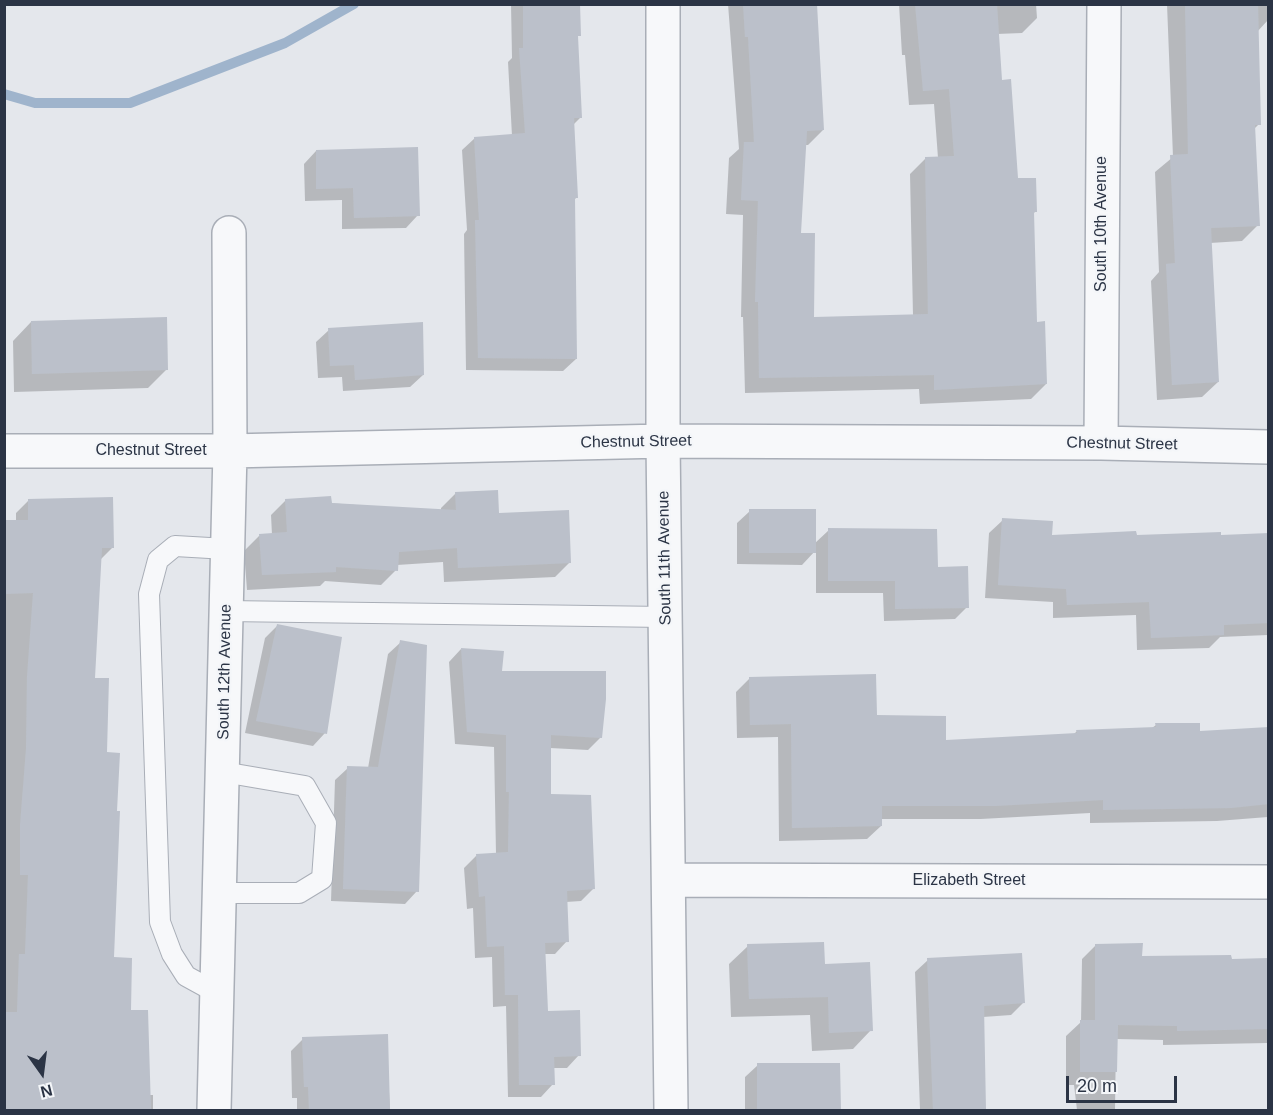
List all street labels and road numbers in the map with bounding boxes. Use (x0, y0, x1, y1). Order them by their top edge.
street label: South 10th Avenue (1092, 156, 1112, 292)
street label: Chestnut Street (580, 431, 692, 453)
street label: Chestnut Street (1066, 433, 1178, 455)
street label: Chestnut Street (95, 441, 207, 461)
street label: South 11th Avenue (654, 491, 676, 625)
street label: South 12th Avenue (214, 604, 236, 740)
street label: Elizabeth Street (913, 871, 1025, 891)

